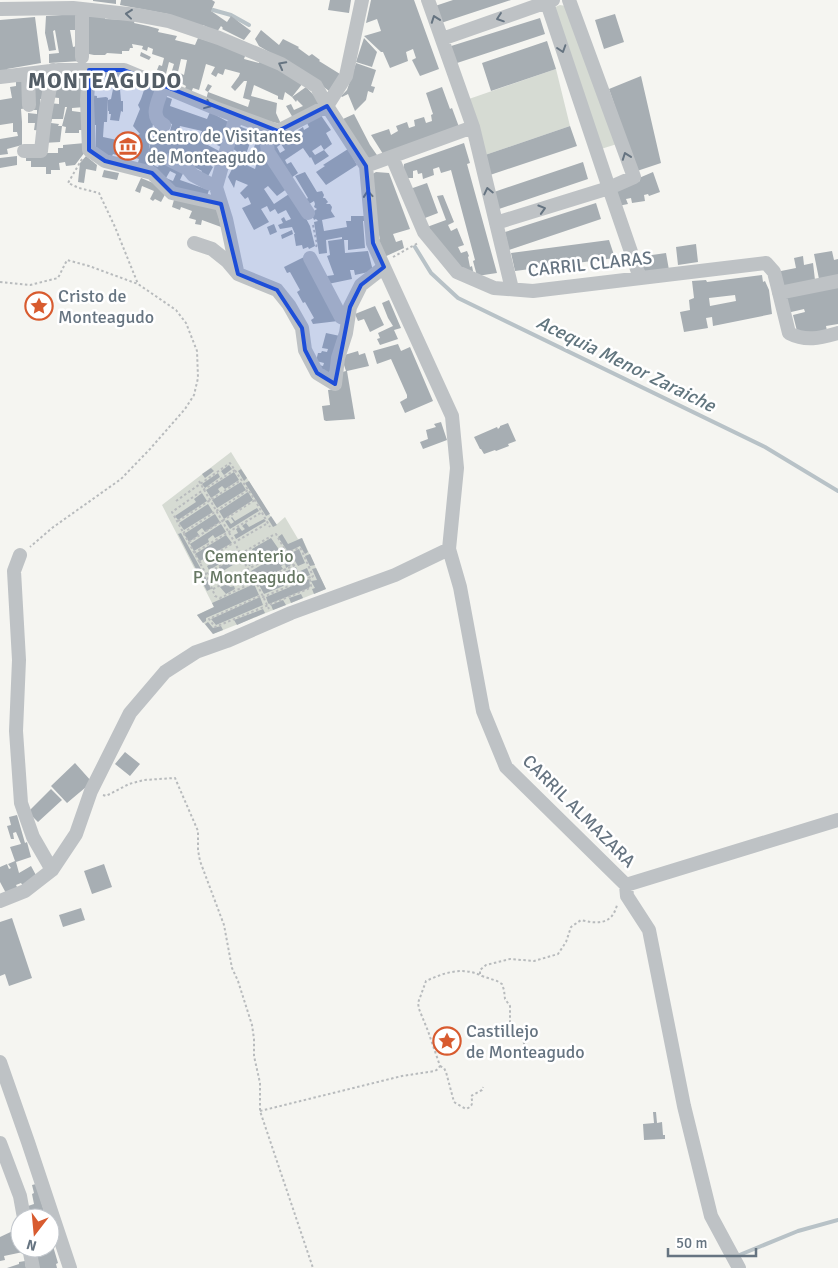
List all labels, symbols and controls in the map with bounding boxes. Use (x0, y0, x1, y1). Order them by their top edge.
one-way arrow (124, 9, 132, 20)
one-way arrow (497, 13, 505, 23)
one-way arrow (431, 15, 441, 24)
one-way arrow (556, 44, 566, 52)
one-way arrow (278, 61, 287, 71)
district label: MONTEAGUDO (28, 67, 182, 94)
one-way arrow (203, 99, 212, 110)
place label: Centro de Visitantes de Monteagudo (147, 125, 301, 168)
museum icon: Centro de Visitantes de Monteagudo (113, 131, 143, 161)
one-way arrow (622, 152, 632, 161)
one-way arrow (483, 186, 494, 195)
one-way arrow (363, 190, 374, 198)
one-way arrow (538, 204, 546, 214)
street label: CARRIL CLARAS (527, 247, 653, 281)
place label: Cristo de Monteagudo (58, 285, 154, 328)
place icon: Cristo de Monteagudo (24, 291, 54, 321)
water label: Acequia Menor Zaraiche (533, 310, 721, 418)
park label: Cementerio P. Monteagudo (193, 545, 305, 588)
street label: CARRIL ALMAZARA (518, 750, 640, 872)
place label: Castillejo de Monteagudo (466, 1020, 585, 1063)
place icon: Castillejo de Monteagudo (432, 1026, 462, 1056)
north arrow (10, 1208, 60, 1258)
scale bar (668, 1226, 756, 1258)
text: 50 m (676, 1234, 707, 1252)
text: N (25, 1236, 39, 1255)

